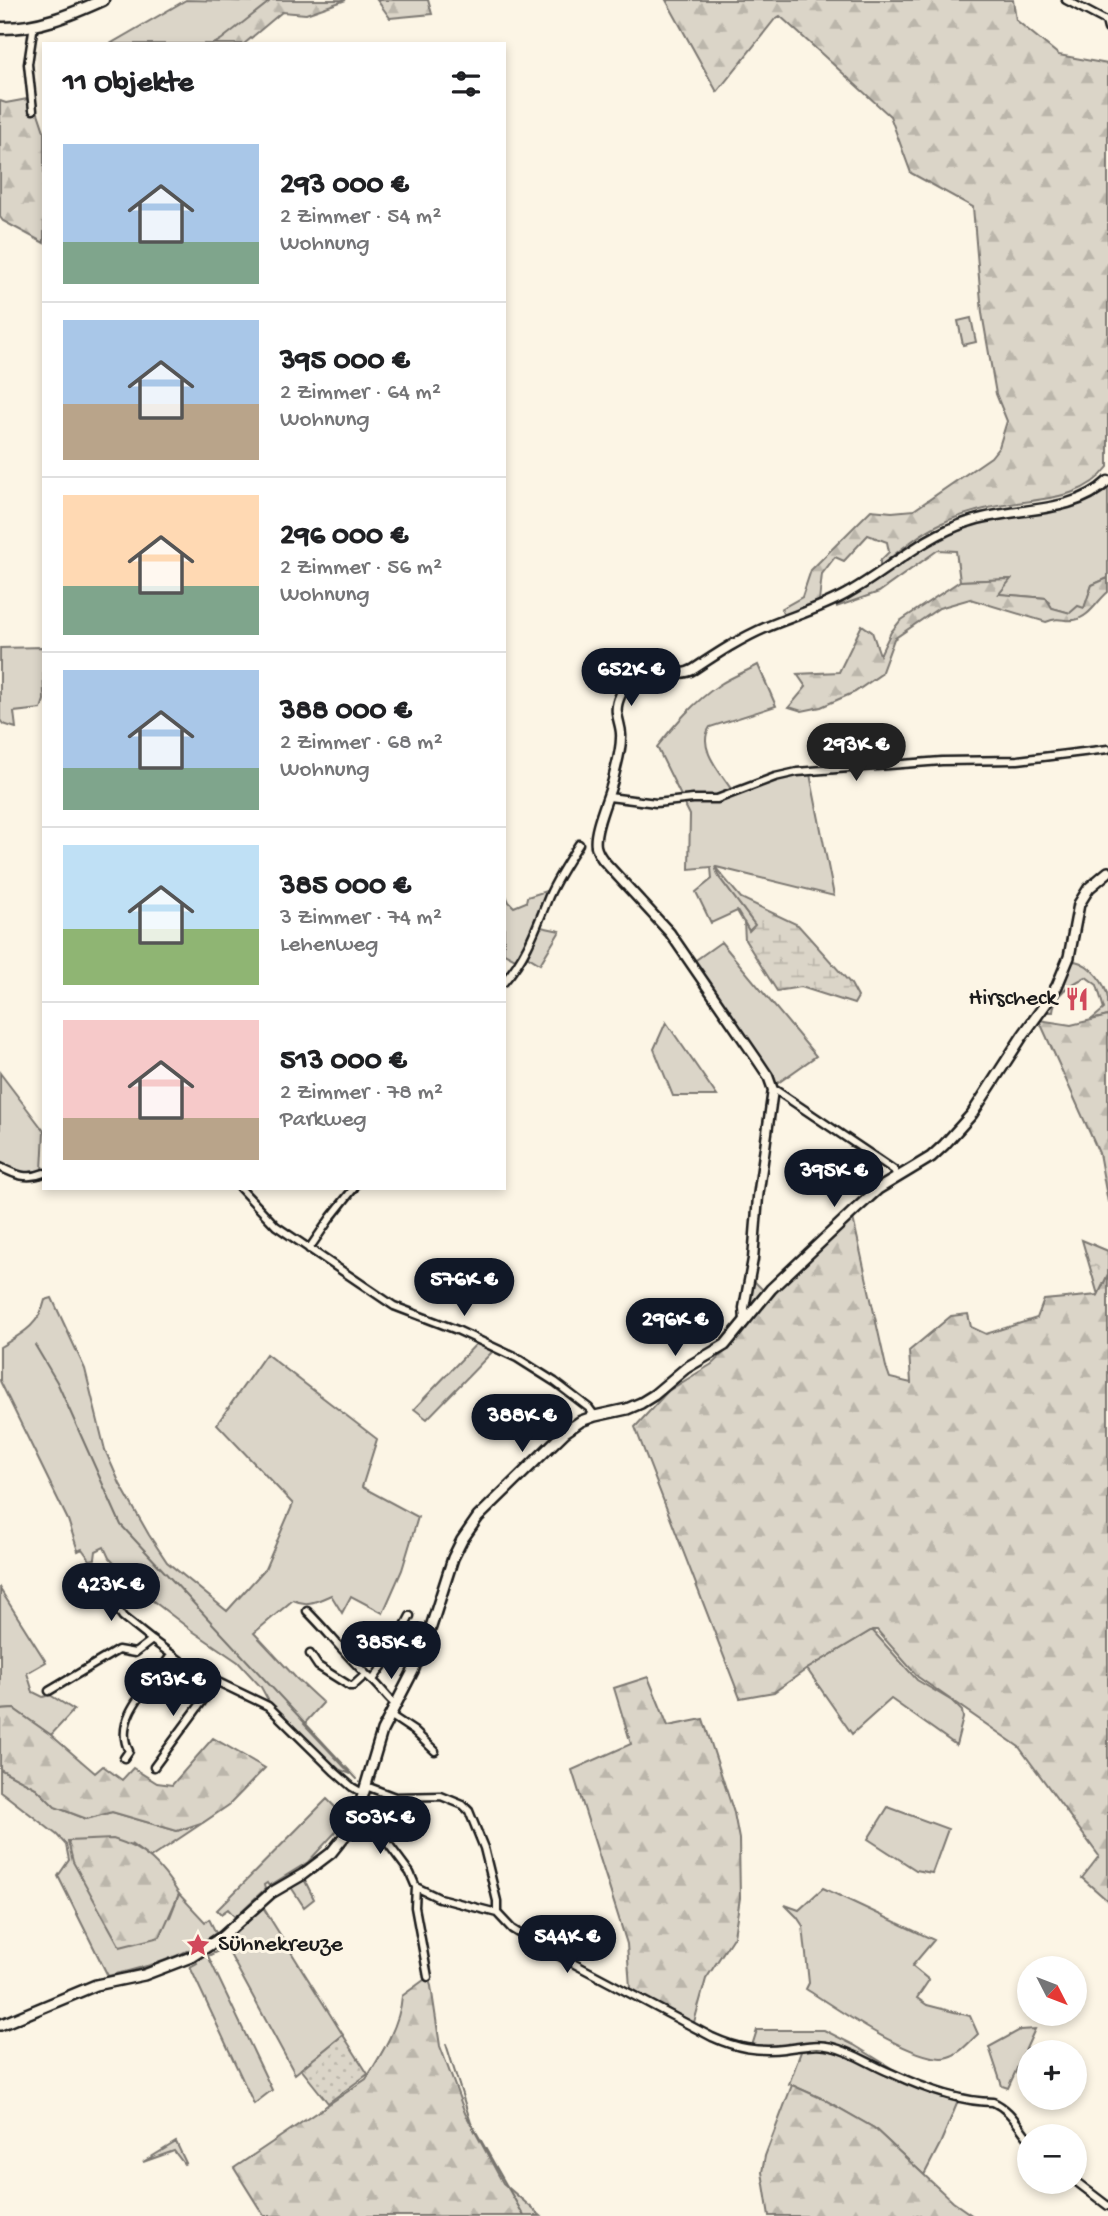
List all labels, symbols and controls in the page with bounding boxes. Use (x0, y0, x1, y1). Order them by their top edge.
icon: filters (447, 65, 485, 103)
text: 11 Objekte (63, 67, 194, 102)
text: 293 000 € (280, 169, 408, 204)
icon: home (119, 172, 203, 256)
text: 2 Zimmer · 54 m² (280, 204, 441, 231)
text: Wohnung (280, 231, 370, 258)
text: 395 000 € (280, 345, 410, 380)
icon: home (119, 348, 203, 432)
text: 2 Zimmer · 64 m² (280, 380, 441, 407)
text: Wohnung (280, 407, 370, 434)
text: 296 000 € (280, 520, 408, 555)
icon: home (119, 523, 203, 607)
text: 2 Zimmer · 56 m² (280, 555, 442, 582)
text: Wohnung (280, 582, 370, 609)
pin: 652K € (574, 648, 688, 708)
text: 652K € (598, 657, 664, 684)
text: 388 000 € (280, 695, 412, 730)
icon: home (119, 698, 203, 782)
pin: 293K € (799, 724, 913, 783)
text: 2 Zimmer · 68 m² (280, 730, 443, 757)
text: 293K € (823, 732, 889, 759)
text: Wohnung (280, 757, 370, 784)
text: 385 000 € (280, 870, 411, 905)
icon: home (119, 873, 203, 957)
text: 3 Zimmer · 74 m² (280, 905, 442, 932)
text: Lehenweg (280, 932, 378, 959)
place label: Hirscheck (968, 985, 1059, 1014)
restaurant icon: Hirscheck (1063, 985, 1091, 1013)
text: 513 000 € (280, 1045, 407, 1080)
icon: home (119, 1048, 203, 1132)
text: 2 Zimmer · 78 m² (280, 1080, 443, 1107)
text: Parkweg (280, 1107, 367, 1134)
pin: 395K € (777, 1150, 891, 1209)
text: 395K € (800, 1158, 868, 1185)
pin: 576K € (407, 1258, 521, 1318)
text: 576K € (430, 1267, 498, 1294)
pin: 296K € (618, 1298, 732, 1358)
text: 296K € (642, 1307, 708, 1334)
pin: 388K € (465, 1394, 579, 1454)
text: 388K € (488, 1403, 556, 1430)
pin: 423K € (54, 1564, 168, 1623)
text: 423K € (78, 1572, 144, 1599)
pin: 385K € (334, 1622, 448, 1681)
text: 385K € (357, 1630, 425, 1657)
pin: 513K € (116, 1658, 230, 1718)
text: 513K € (140, 1667, 206, 1694)
pin: 503K € (323, 1797, 437, 1856)
text: 503K € (346, 1805, 414, 1832)
pin: 544K € (510, 1916, 624, 1975)
text: 544K € (534, 1924, 600, 1951)
place icon: Sühnekreuze (184, 1931, 212, 1959)
place label: Sühnekreuze (218, 1931, 344, 1960)
north arrow (1017, 1956, 1087, 2026)
map controls (1017, 1956, 1087, 2194)
button: + (1017, 2040, 1087, 2110)
button: − (1017, 2124, 1087, 2194)

